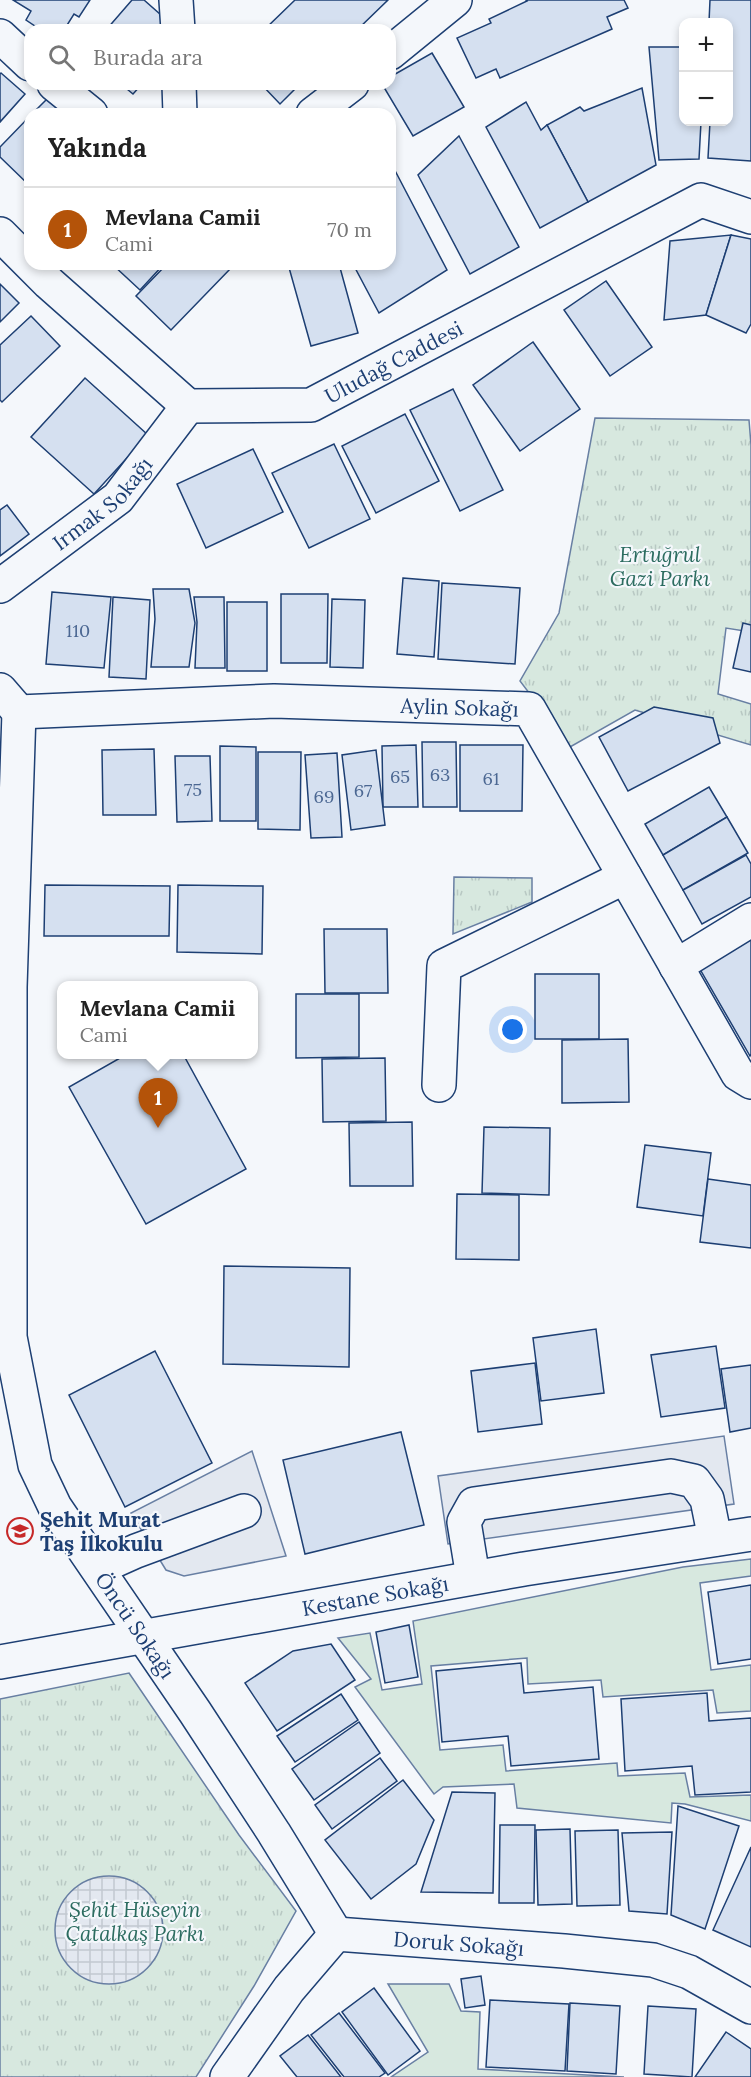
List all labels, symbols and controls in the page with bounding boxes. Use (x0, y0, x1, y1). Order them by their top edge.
map controls (679, 18, 733, 126)
button: + (679, 18, 733, 72)
search box (24, 24, 396, 90)
icon: search (45, 41, 78, 74)
text: Burada ara (93, 43, 203, 71)
button: − (679, 72, 733, 126)
text: Yakında (48, 131, 147, 164)
text: Mevlana Camii (105, 203, 260, 231)
text: 1 (63, 217, 72, 242)
text: 70 m (327, 217, 372, 242)
text: Cami (105, 231, 153, 256)
street label: Uludağ Caddesi (320, 314, 467, 409)
street label: Irmak Sokağı (47, 451, 158, 556)
park label: Ertuğrul Gazi Parkı (610, 541, 710, 592)
house number: 110 (66, 619, 90, 642)
street label: Aylin Sokağı (399, 691, 519, 722)
house number: 63 (430, 763, 450, 786)
house number: 65 (390, 765, 410, 788)
house number: 61 (483, 767, 499, 790)
house number: 75 (184, 778, 202, 801)
house number: 67 (354, 779, 372, 802)
house number: 69 (314, 785, 334, 808)
popup (57, 981, 258, 1059)
text: Mevlana Camii (80, 994, 235, 1022)
your location (498, 1015, 527, 1044)
text: Cami (80, 1022, 128, 1047)
pin: 1 (138, 1078, 178, 1128)
place label: Şehit Murat Taş İlkokulu (40, 1506, 163, 1557)
school or university icon: Şehit Murat Taş İlkokulu (5, 1516, 35, 1546)
street label: Öncü Sokağı (90, 1567, 182, 1684)
street label: Kestane Sokağı (300, 1569, 451, 1622)
park label: Şehit Hüseyin Çatalkaş Parkı (66, 1896, 205, 1947)
street label: Doruk Sokağı (392, 1925, 525, 1961)

